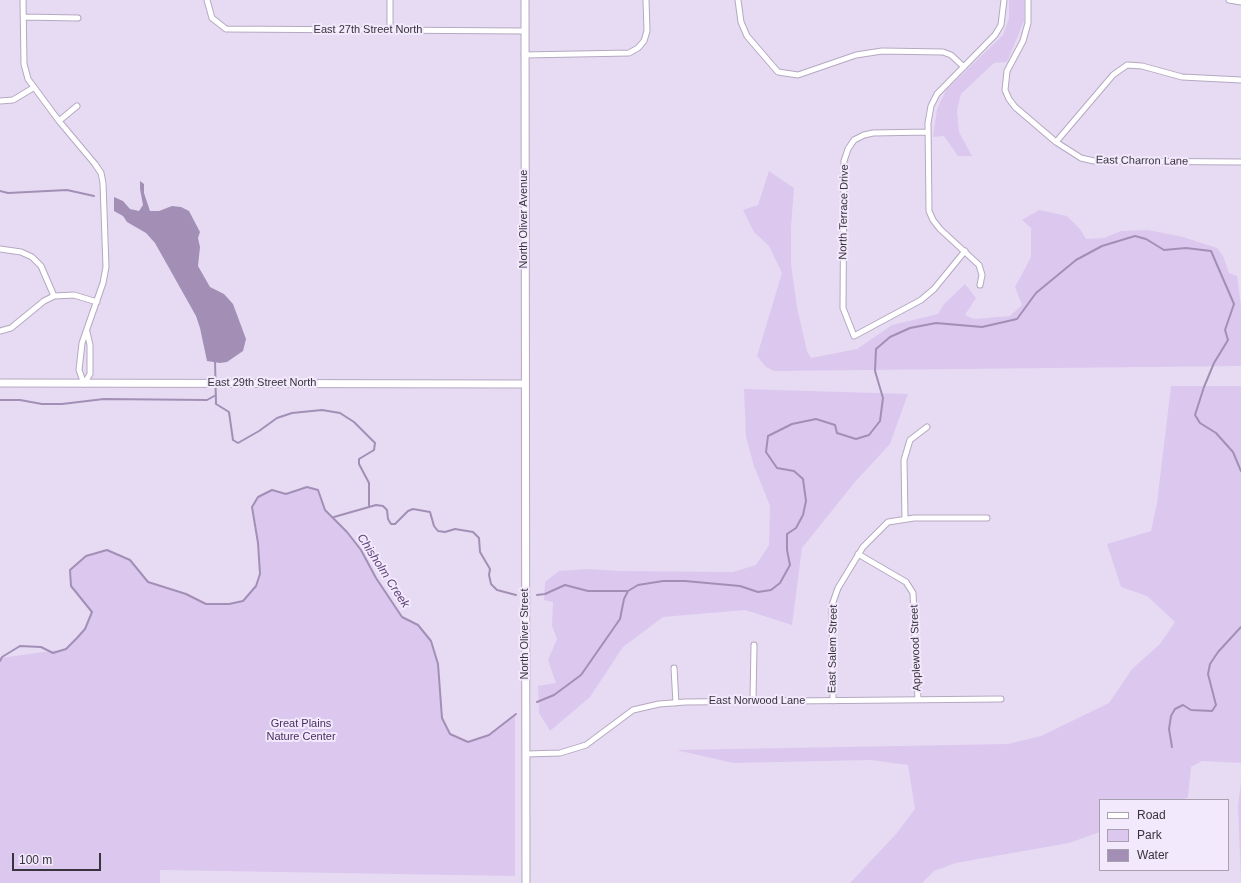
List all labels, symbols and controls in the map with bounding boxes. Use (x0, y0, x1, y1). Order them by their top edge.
street label: East 27th Street North (314, 23, 422, 37)
street label: East Charron Lane (1096, 154, 1188, 168)
street label: North Terrace Drive (837, 164, 851, 260)
street label: North Oliver Avenue (517, 170, 531, 268)
street label: East 29th Street North (208, 376, 316, 390)
water label: Chisholm Creek (354, 531, 412, 611)
street label: North Oliver Street (518, 588, 532, 680)
street label: Applewood Street (908, 604, 924, 692)
street label: East Salem Street (826, 605, 840, 693)
street label: East Norwood Lane (709, 694, 805, 708)
park label: Great Plains Nature Center (266, 717, 336, 743)
legend (1099, 799, 1229, 871)
text: Road (1137, 808, 1166, 822)
text: Park (1137, 828, 1162, 842)
scale bar (14, 845, 103, 871)
text: Water (1137, 848, 1169, 862)
text: 100 m (19, 853, 52, 867)

